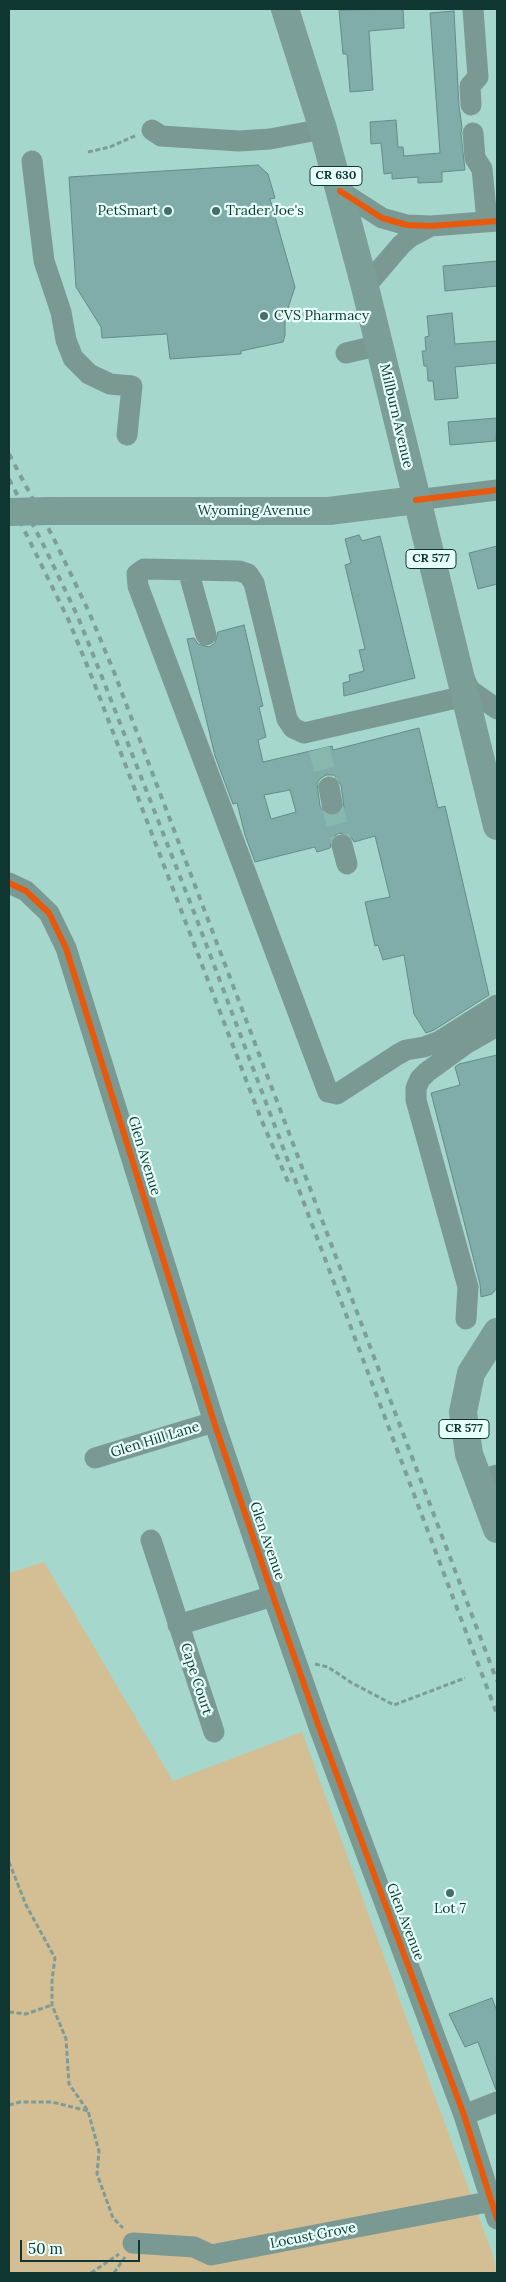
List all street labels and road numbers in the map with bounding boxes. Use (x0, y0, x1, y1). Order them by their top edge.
road number: CR 630 (310, 167, 362, 186)
street label: Millburn Avenue (376, 362, 416, 470)
street label: Wyoming Avenue (197, 503, 311, 519)
road number: CR 577 (406, 550, 456, 568)
street label: Glen Avenue (124, 1114, 164, 1198)
street label: Glen Hill Lane (109, 1419, 201, 1461)
road number: CR 577 (439, 1420, 489, 1438)
street label: Glen Avenue (246, 1500, 288, 1582)
street label: Cape Court (176, 1641, 216, 1717)
street label: Glen Avenue (383, 1881, 427, 1963)
street label: Locust Grove (269, 2219, 357, 2253)

